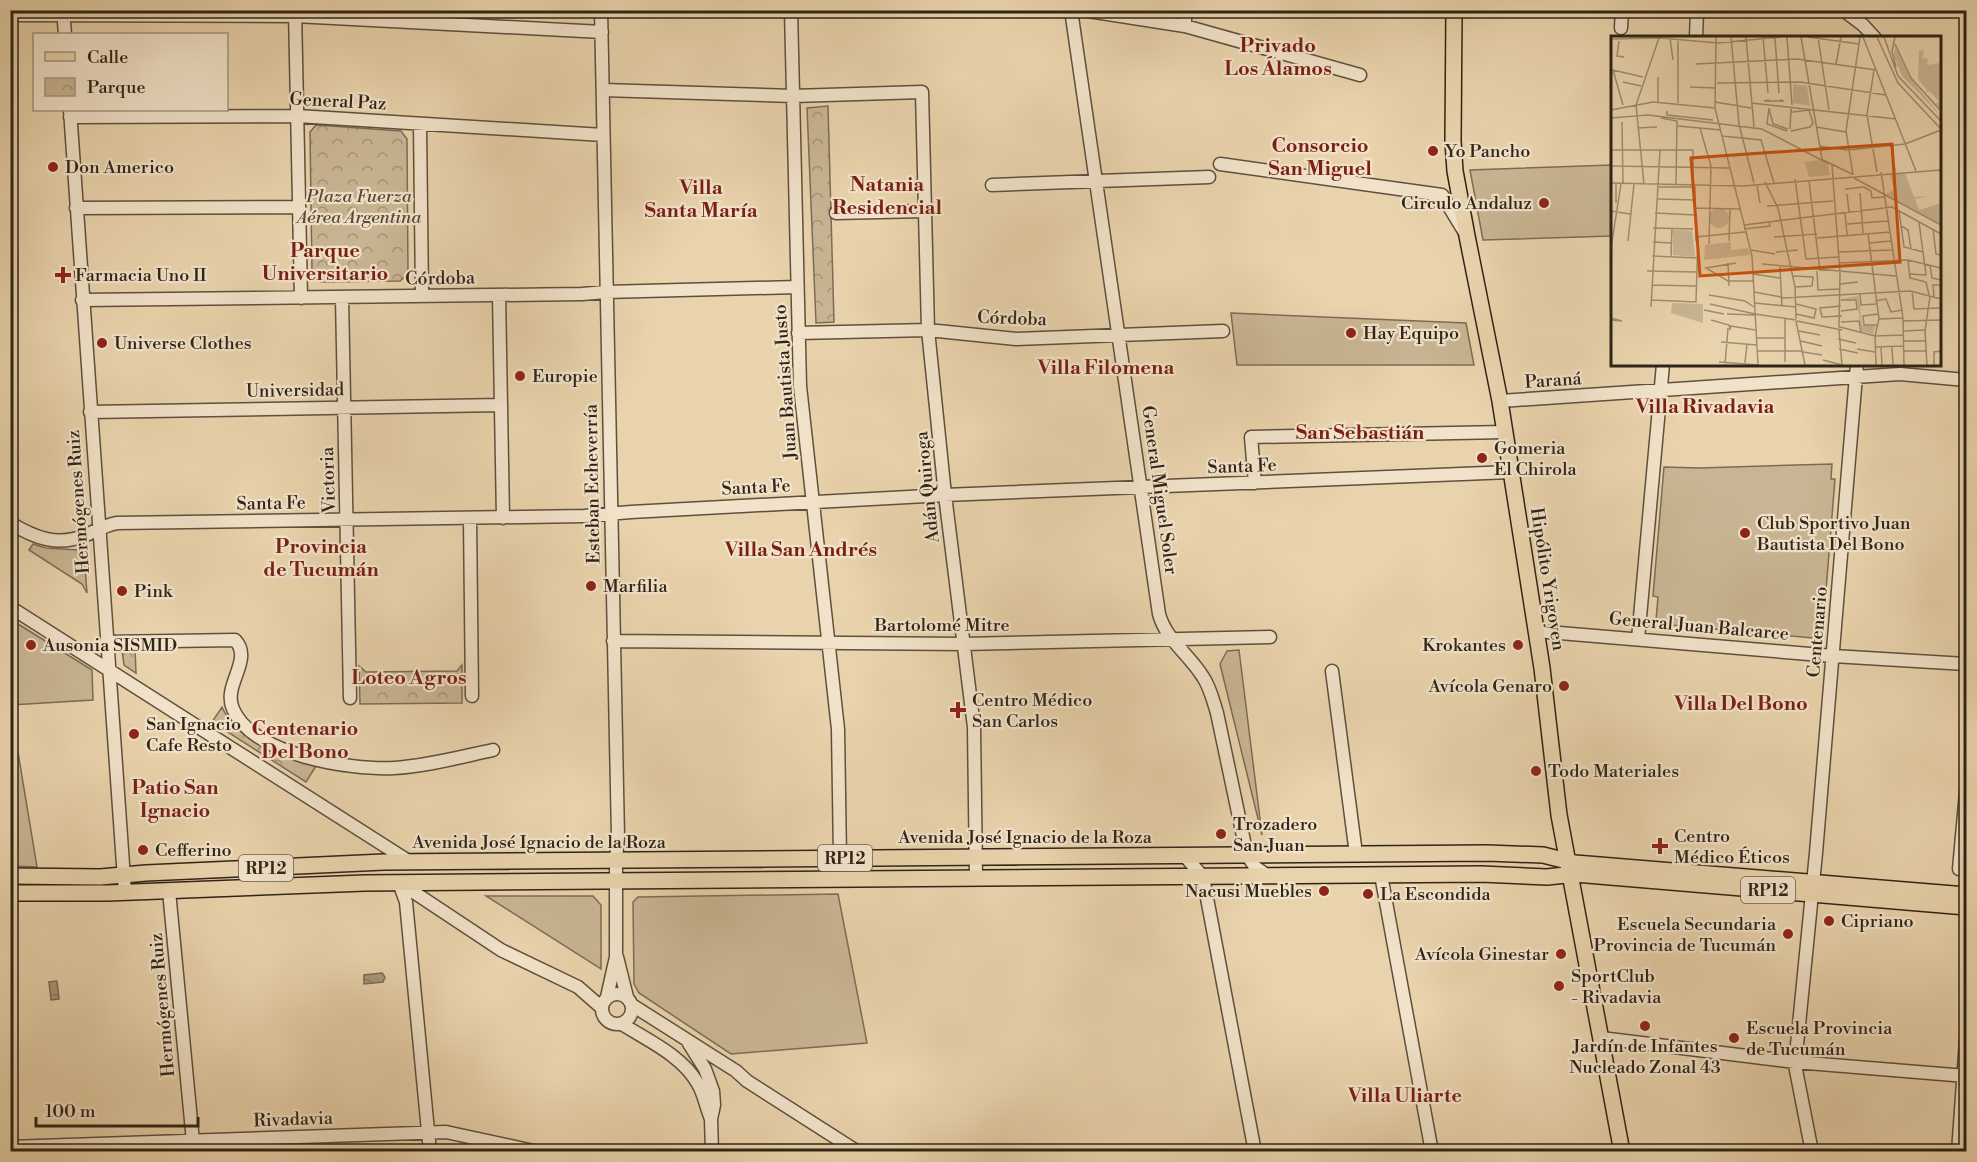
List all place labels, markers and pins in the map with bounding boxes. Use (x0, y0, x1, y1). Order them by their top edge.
place label: Yo Pancho (1444, 140, 1530, 163)
marker: Yo Pancho (1426, 144, 1440, 158)
place label: Don Americo (65, 156, 174, 179)
marker: Don Americo (46, 160, 60, 174)
place label: Circulo Andaluz (1401, 192, 1532, 215)
marker: Circulo Andaluz (1537, 196, 1551, 210)
place label: Farmacia Uno II (75, 264, 207, 287)
marker: Farmacia Uno II (56, 268, 70, 282)
place label: Hay Equipo (1363, 322, 1459, 345)
marker: Hay Equipo (1344, 326, 1358, 340)
place label: Universe Clothes (114, 332, 252, 355)
marker: Universe Clothes (95, 336, 109, 350)
place label: Europie (532, 365, 598, 388)
marker: Europie (513, 369, 527, 383)
place label: Gomeria El Chirola (1494, 437, 1578, 481)
marker: Gomeria El Chirola (1475, 451, 1489, 465)
place label: Club Sportivo Juan Bautista Del Bono (1756, 512, 1911, 556)
marker: Club Sportivo Juan Bautista Del Bono (1738, 526, 1752, 540)
place label: Marfilia (603, 575, 669, 598)
marker: Marfilia (584, 579, 598, 593)
place label: Pink (134, 580, 174, 603)
marker: Pink (115, 584, 129, 598)
place label: Ausonia SISMID (42, 634, 177, 657)
place label: Krokantes (1422, 634, 1506, 657)
marker: Ausonia SISMID (24, 638, 38, 652)
marker: Krokantes (1511, 638, 1525, 652)
place label: Avícola Genaro (1427, 675, 1552, 698)
marker: Avícola Genaro (1557, 679, 1571, 693)
place label: Centro Médico San Carlos (972, 689, 1092, 733)
marker: Centro Médico San Carlos (949, 701, 967, 719)
place label: San Ignacio Cafe Resto (146, 713, 241, 757)
marker: San Ignacio Cafe Resto (127, 727, 141, 741)
place label: Todo Materiales (1548, 760, 1679, 783)
marker: Todo Materiales (1529, 764, 1543, 778)
place label: Trozadero San Juan (1233, 813, 1317, 857)
place label: Centro Médico Éticos (1674, 825, 1790, 869)
marker: Trozadero San Juan (1214, 827, 1228, 841)
marker: Centro Médico Éticos (1651, 837, 1669, 855)
place label: Cefferino (155, 839, 232, 862)
marker: Cefferino (136, 843, 150, 857)
place label: Nacusi Muebles (1185, 880, 1312, 903)
place label: La Escondida (1380, 883, 1491, 906)
marker: Nacusi Muebles (1317, 884, 1331, 898)
marker: La Escondida (1361, 887, 1375, 901)
place label: Cipriano (1841, 910, 1914, 933)
place label: Escuela Secundaria Provincia de Tucumán (1593, 913, 1777, 957)
marker: Cipriano (1822, 914, 1836, 928)
marker: Escuela Secundaria Provincia de Tucumán (1781, 927, 1795, 941)
place label: Avícola Ginestar (1414, 943, 1549, 966)
marker: Avícola Ginestar (1554, 947, 1568, 961)
place label: SportClub - Rivadavia (1571, 965, 1662, 1009)
marker: SportClub - Rivadavia (1552, 979, 1566, 993)
place label: Escuela Provincia de Tucumán (1746, 1017, 1893, 1061)
marker: Jardín de Infantes Nucleado Zonal 43 (1638, 1019, 1652, 1033)
marker: Escuela Provincia de Tucumán (1727, 1031, 1741, 1045)
place label: Jardín de Infantes Nucleado Zonal 43 (1569, 1035, 1721, 1079)

